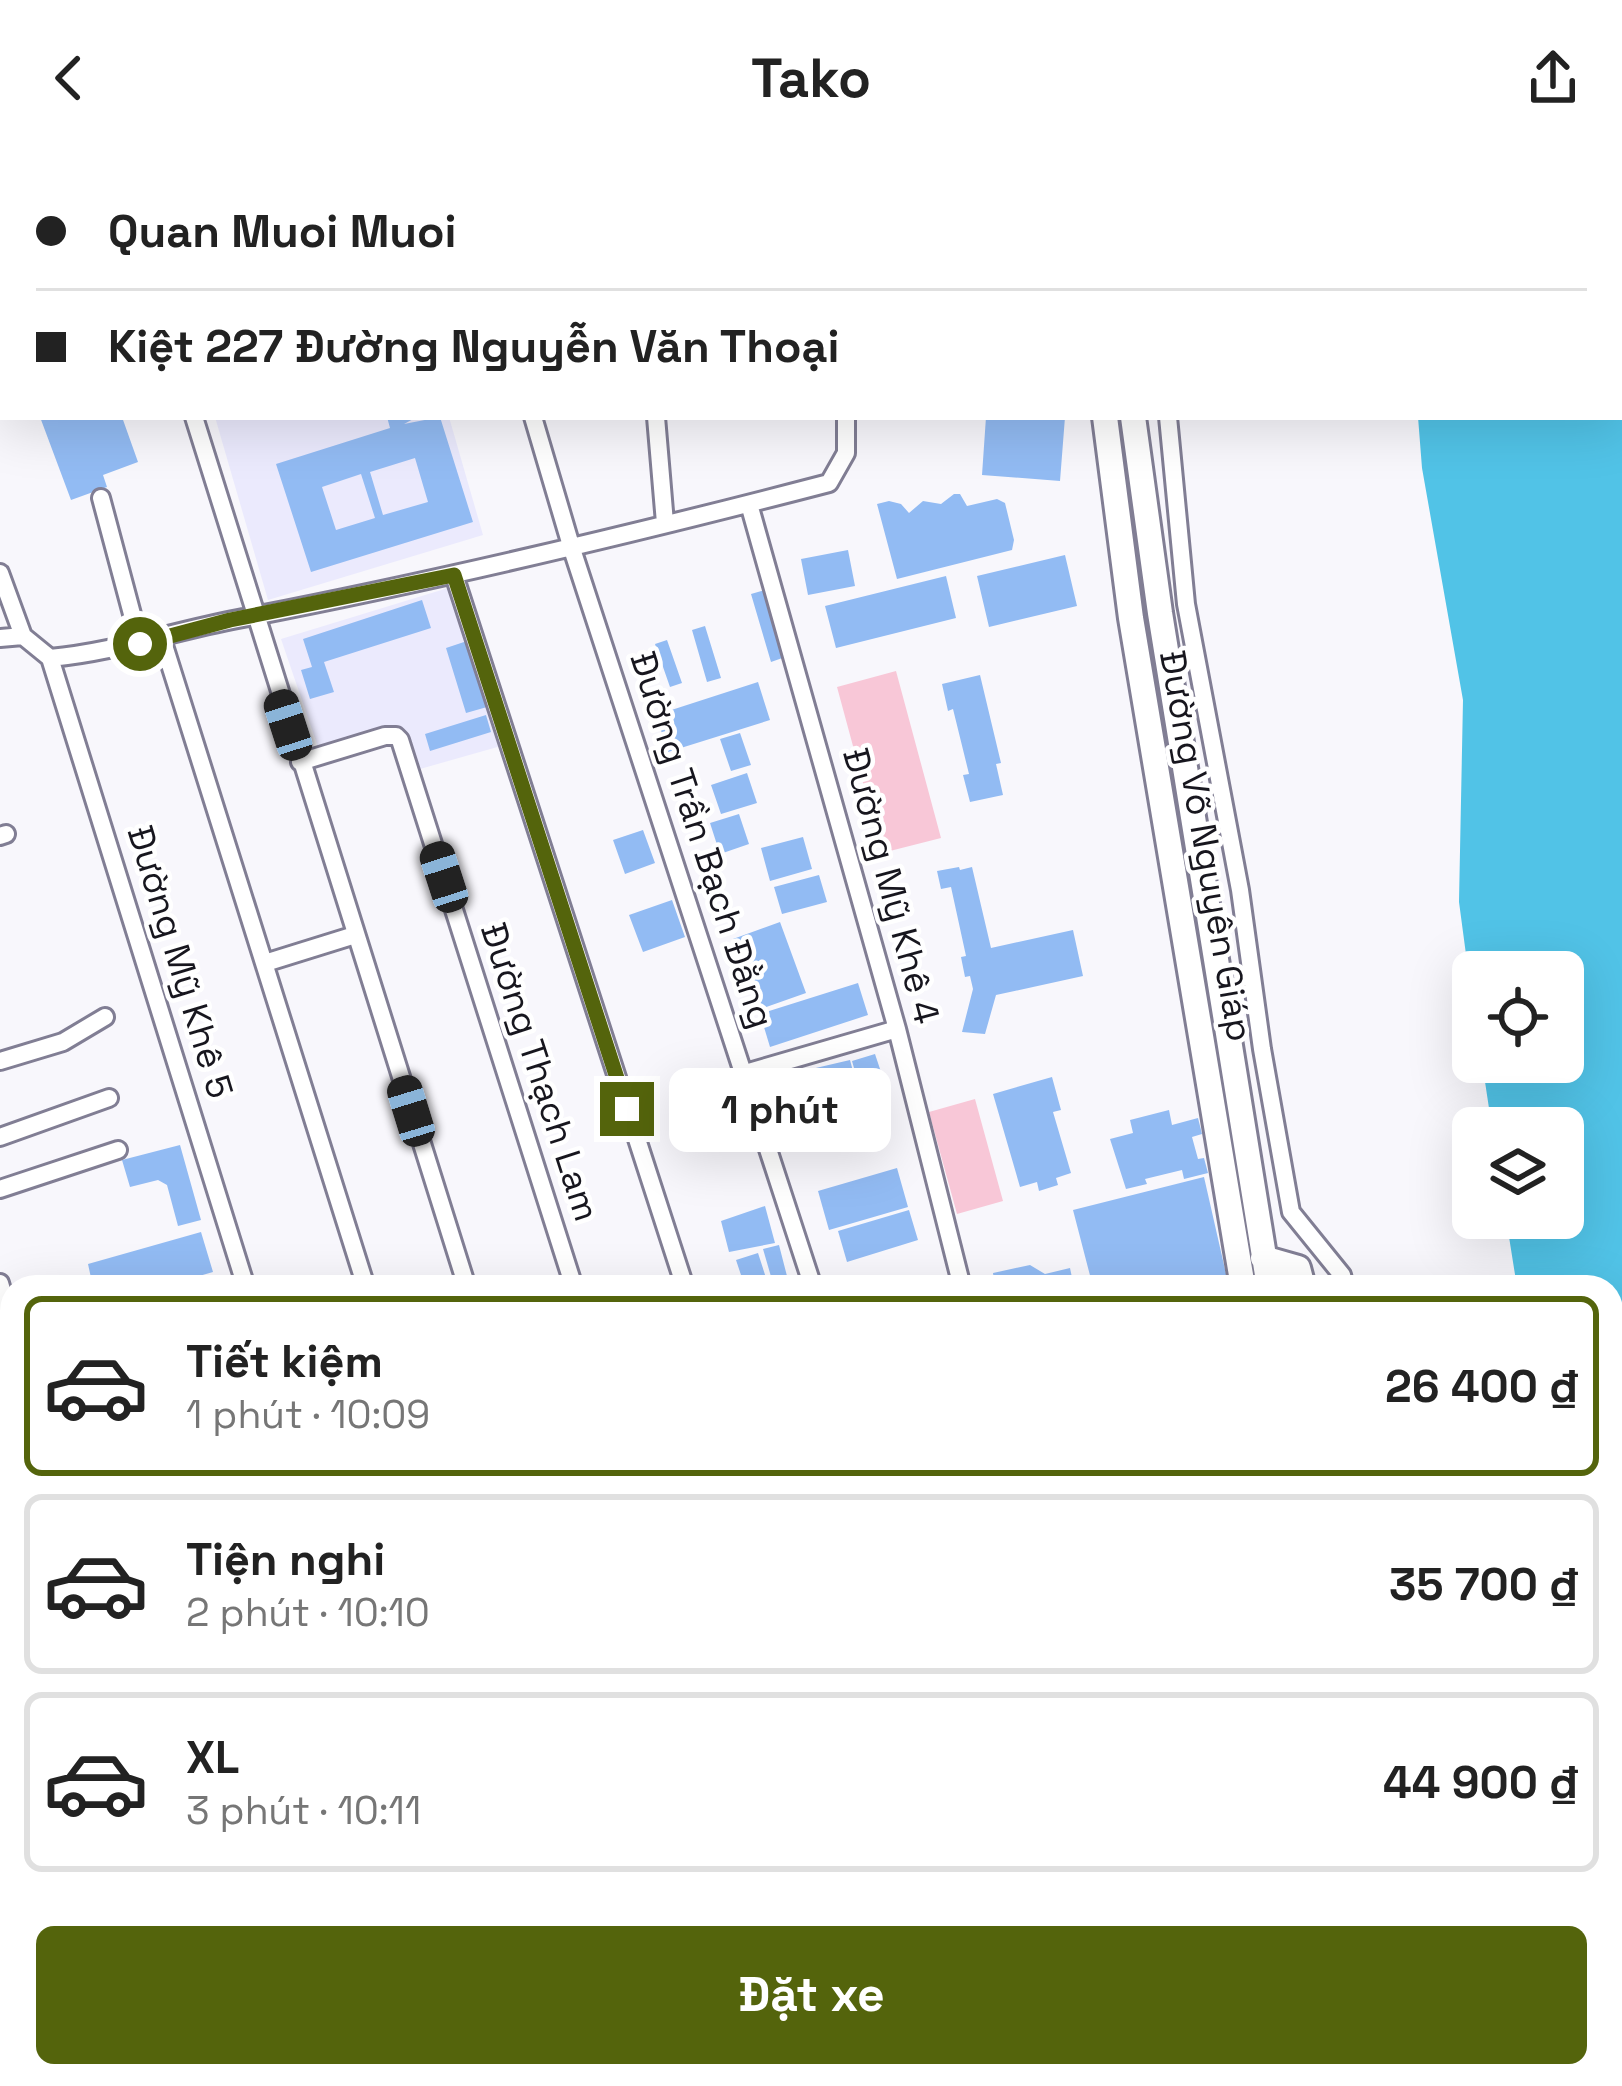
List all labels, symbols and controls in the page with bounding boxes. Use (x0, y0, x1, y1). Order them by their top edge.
text: Tako (751, 44, 871, 113)
icon: back (36, 45, 102, 111)
icon: share (1520, 45, 1586, 111)
text: Quan Muoi Muoi (108, 203, 457, 260)
text: Kiệt 227 Đường Nguyễn Văn Thoại (108, 318, 840, 375)
route start (113, 617, 167, 671)
street label: Đường Trần Bạch Đằng (619, 646, 785, 1034)
street label: Đường Võ Nguyên Giáp (1149, 647, 1263, 1045)
car (260, 685, 316, 765)
street label: Đường Mỹ Khê 4 (832, 743, 950, 1029)
street label: Đường Mỹ Khê 5 (117, 820, 243, 1104)
car (416, 837, 472, 917)
street label: Đường Thạch Lam (470, 917, 610, 1227)
map controls (1452, 951, 1584, 1239)
button: locate (1452, 951, 1584, 1083)
callout: 1 phút (669, 1067, 891, 1151)
car (383, 1071, 439, 1151)
route end (600, 1082, 654, 1136)
text: 1 phút (721, 1085, 839, 1134)
button: layers (1452, 1107, 1584, 1239)
icon: car (42, 1332, 150, 1440)
text: Tiết kiệm (186, 1333, 383, 1390)
text: 26 400 ₫ (1385, 1358, 1581, 1415)
text: 1 phút · 10:09 (186, 1390, 430, 1439)
icon: car (42, 1530, 150, 1638)
text: Tiện nghi (186, 1531, 385, 1588)
text: 35 700 ₫ (1389, 1556, 1581, 1613)
text: 2 phút · 10:10 (186, 1588, 430, 1637)
icon: car (42, 1728, 150, 1836)
text: XL (186, 1729, 239, 1786)
text: 44 900 ₫ (1383, 1754, 1581, 1811)
text: 3 phút · 10:11 (186, 1786, 421, 1835)
button: Đặt xe (36, 1926, 1587, 2064)

